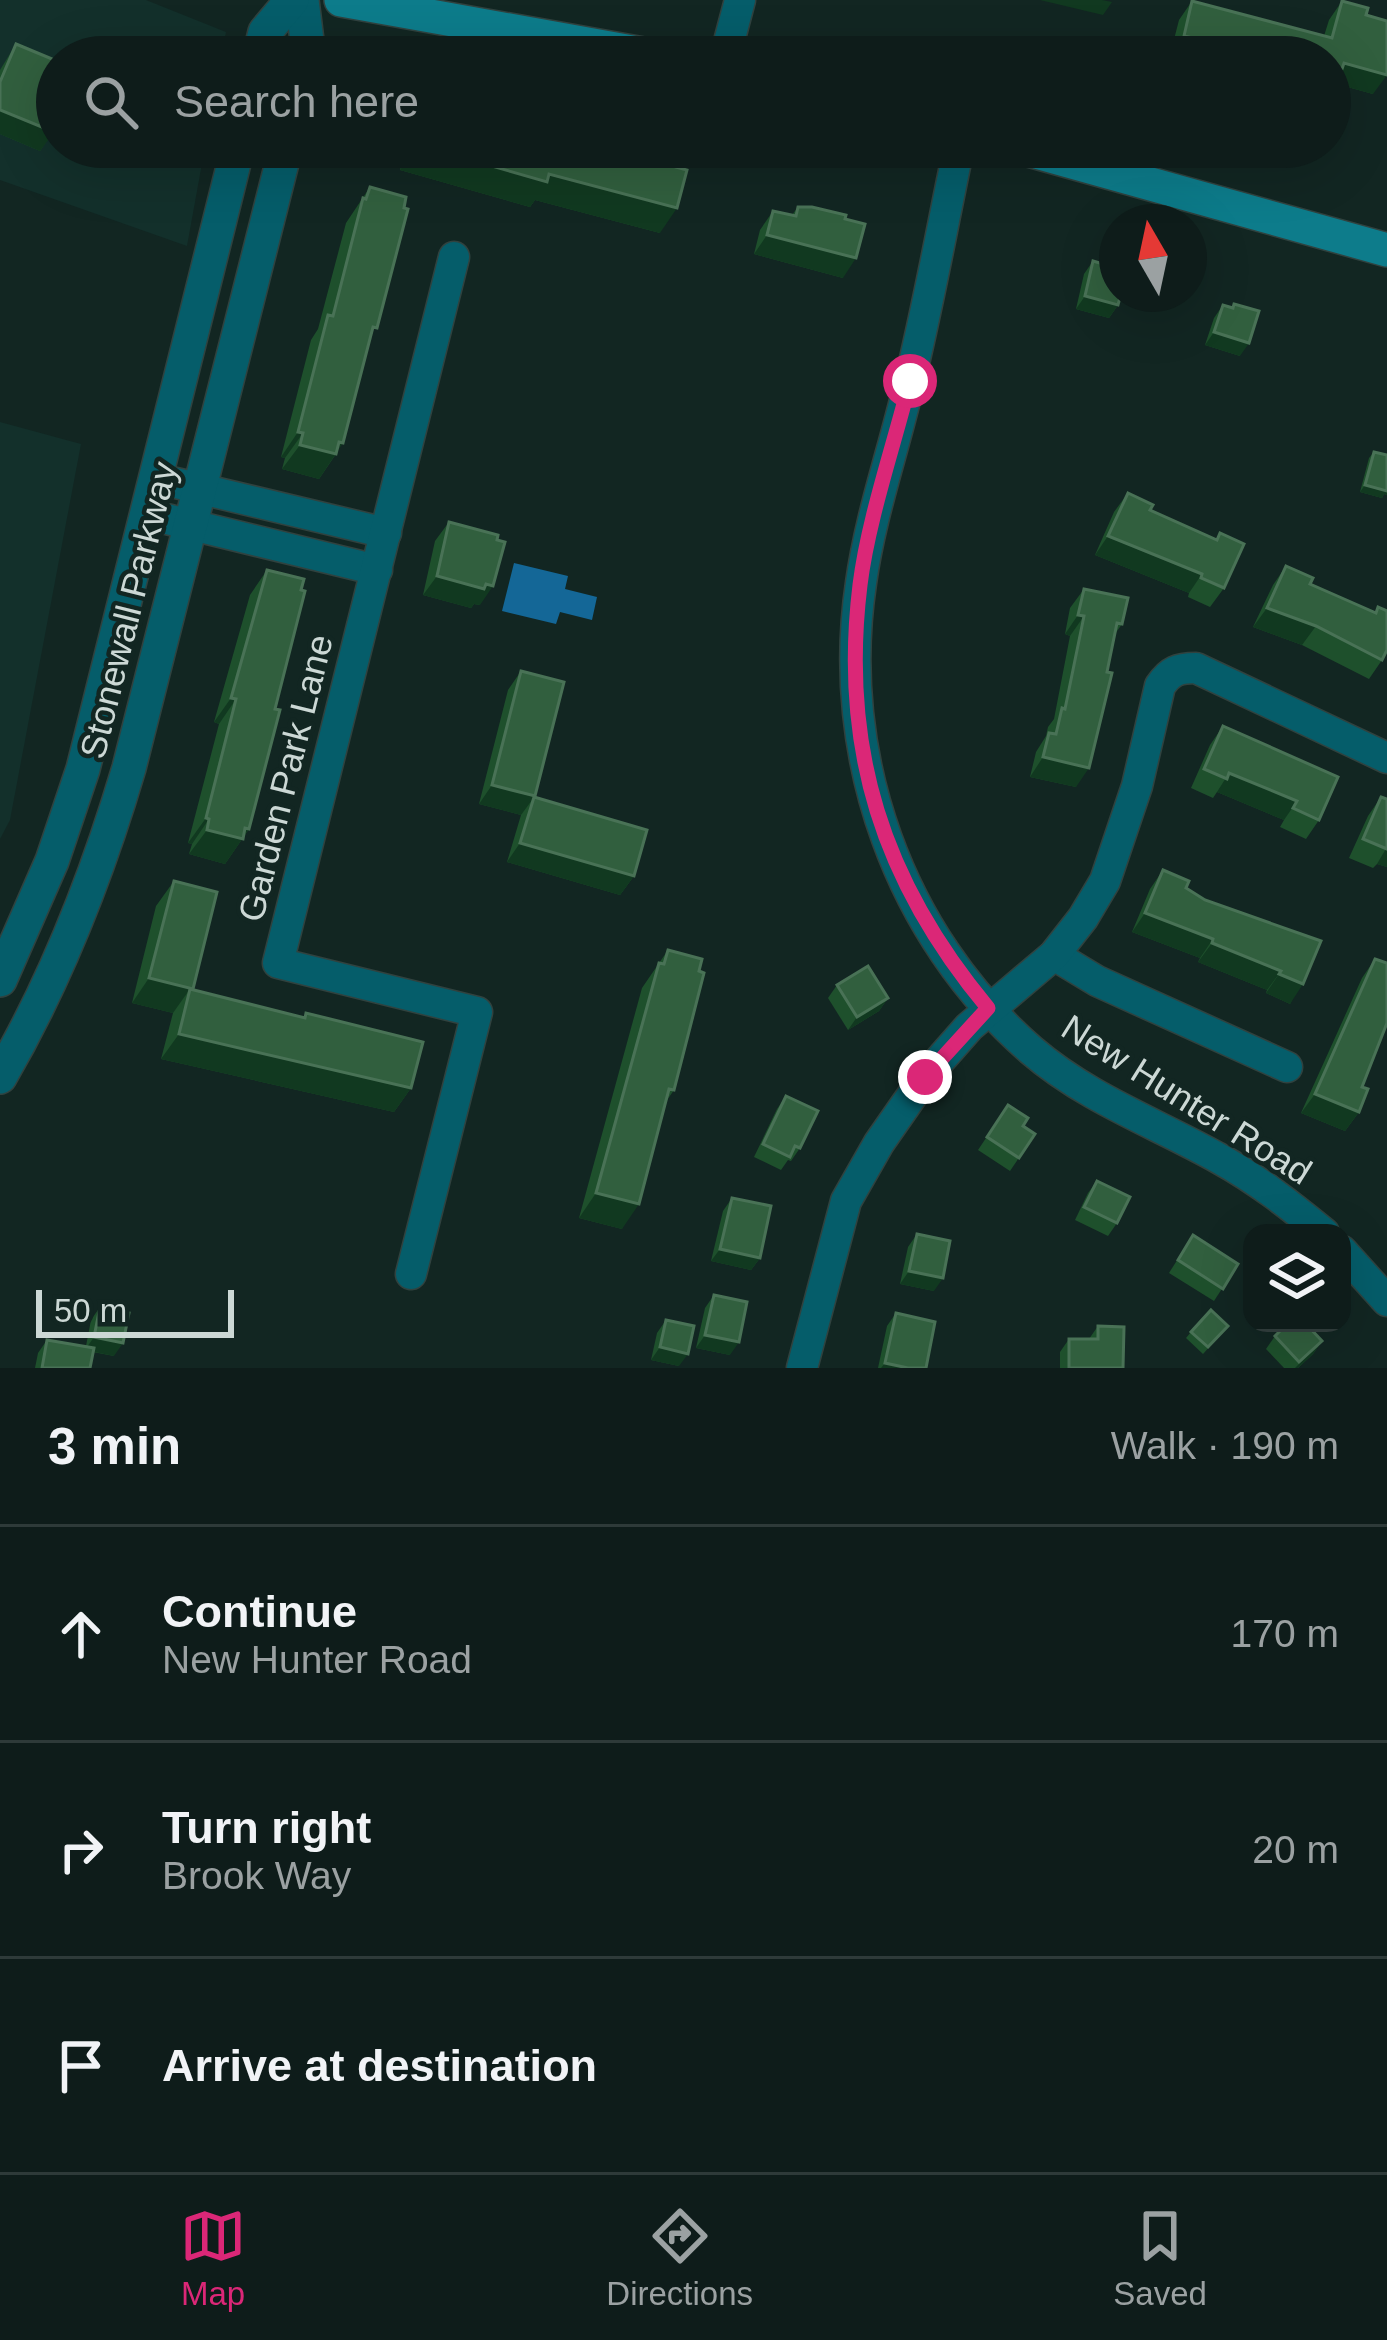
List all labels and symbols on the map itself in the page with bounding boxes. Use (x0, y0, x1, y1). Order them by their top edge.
north arrow (1099, 204, 1207, 312)
route start (883, 354, 937, 408)
street label: Stonewall Parkway (72, 458, 185, 763)
street label: Garden Park Lane (230, 630, 341, 926)
street label: New Hunter Road (1055, 1006, 1319, 1193)
route end (898, 1050, 952, 1104)
scale bar (36, 1284, 234, 1337)

